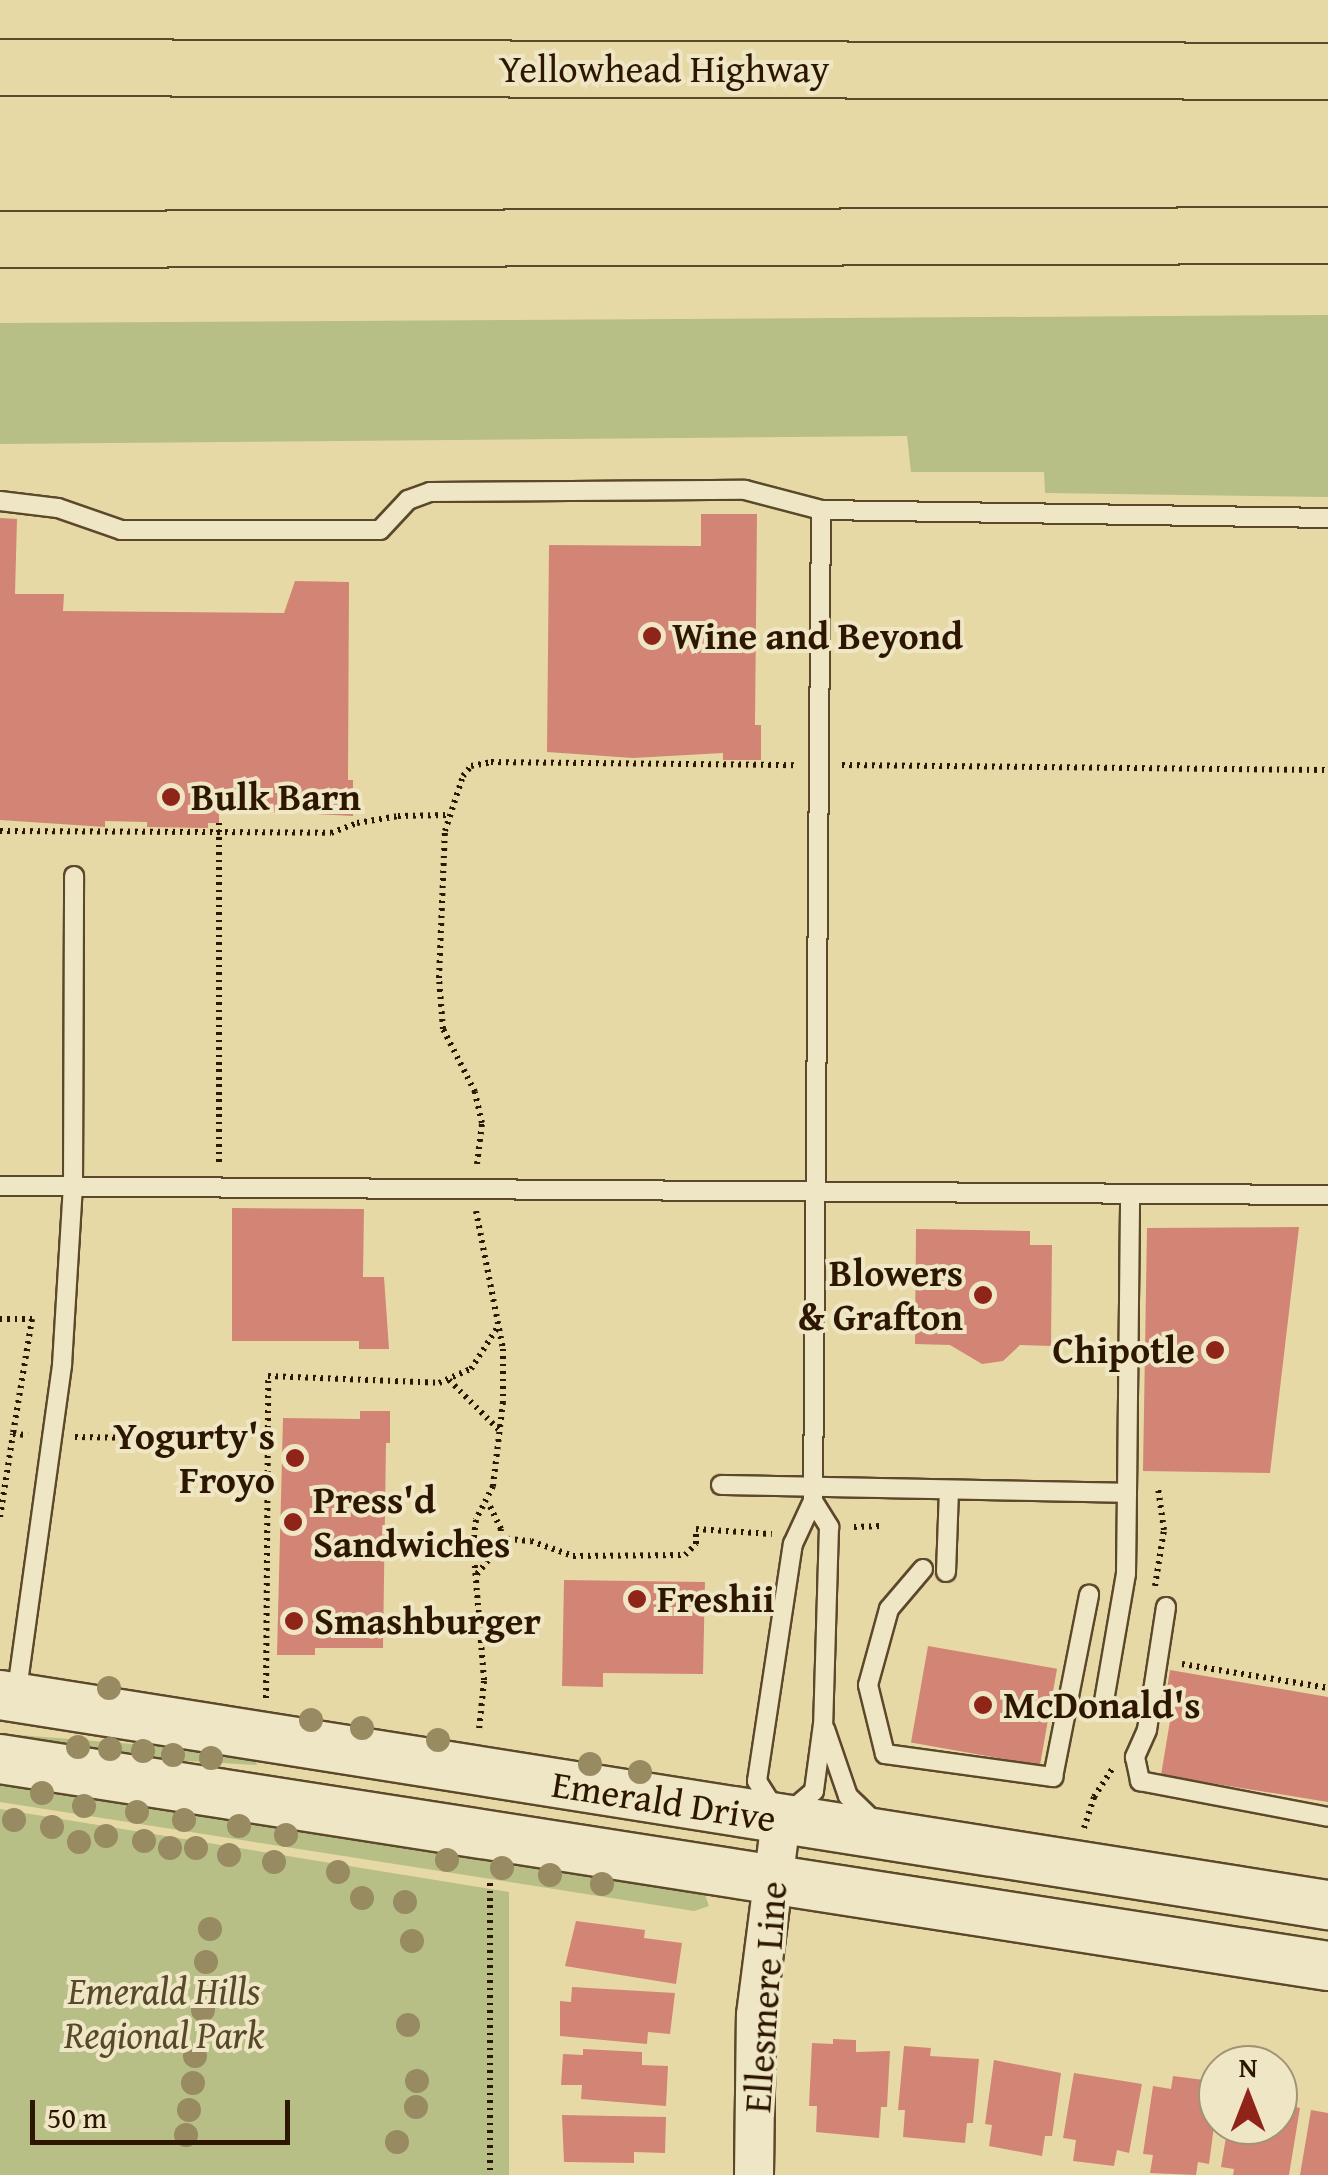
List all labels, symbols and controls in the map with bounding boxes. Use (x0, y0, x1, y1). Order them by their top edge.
street label: Yellowhead Highway (499, 46, 829, 92)
place label: Wine and Beyond (672, 613, 963, 659)
marker: Wine and Beyond (641, 625, 663, 647)
place label: Bulk Barn (191, 774, 361, 820)
marker: Bulk Barn (160, 786, 182, 808)
place label: Blowers & Grafton (798, 1250, 963, 1340)
marker: Blowers & Grafton (972, 1284, 994, 1306)
place label: Chipotle (1053, 1327, 1195, 1373)
marker: Chipotle (1204, 1339, 1226, 1361)
place label: Yogurty's Froyo (113, 1413, 275, 1502)
marker: Yogurty's Froyo (284, 1447, 306, 1469)
place label: Press'd Sandwiches (313, 1477, 510, 1566)
marker: Press'd Sandwiches (282, 1511, 304, 1533)
place label: Freshii (657, 1576, 775, 1622)
marker: Freshii (626, 1588, 648, 1610)
place label: Smashburger (314, 1598, 541, 1644)
marker: Smashburger (283, 1610, 305, 1632)
place label: McDonald's (1003, 1682, 1201, 1728)
marker: McDonald's (972, 1694, 994, 1716)
street label: Emerald Drive (549, 1761, 779, 1841)
street label: Ellesmere Line (734, 1880, 796, 2114)
park label: Emerald Hills Regional Park (64, 1968, 264, 2058)
north arrow (1198, 2045, 1298, 2145)
text: N (1239, 2046, 1257, 2087)
scale bar (35, 2080, 295, 2142)
text: 50 m (47, 2095, 107, 2139)

